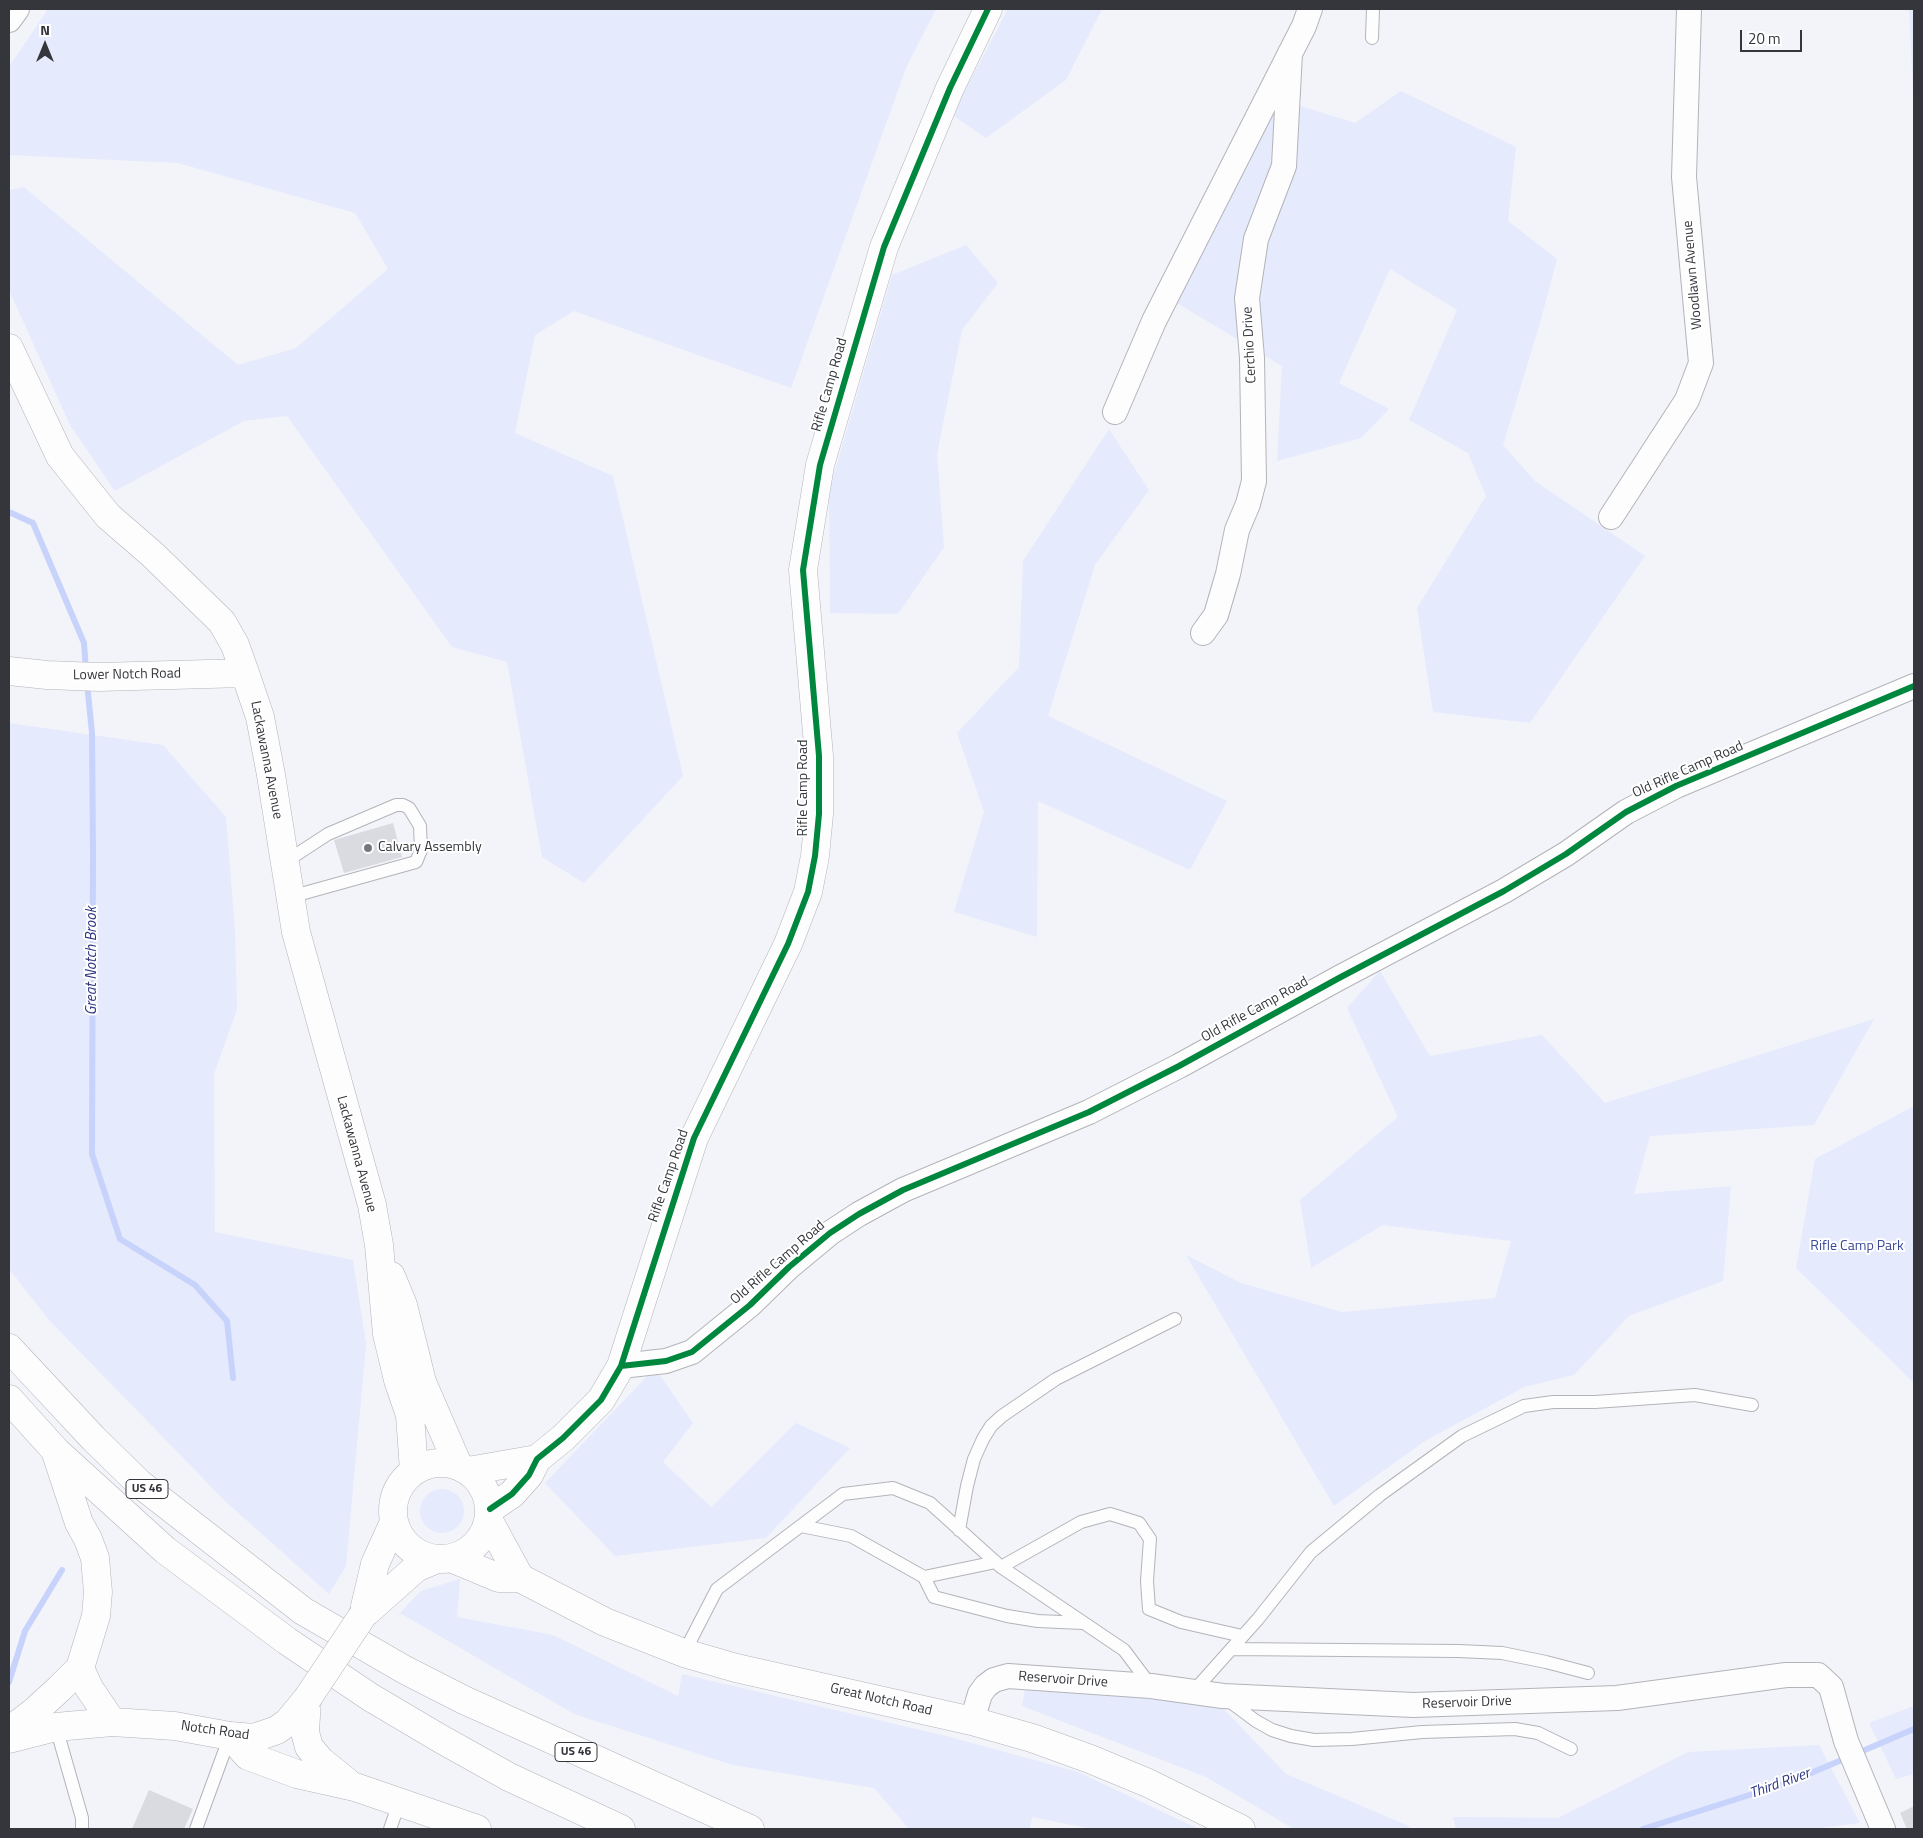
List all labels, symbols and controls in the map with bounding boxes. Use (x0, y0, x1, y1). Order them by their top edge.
text: N (40, 19, 50, 40)
north arrow (20, 20, 70, 70)
scale bar (1743, 20, 1806, 52)
text: 20 m (1748, 27, 1781, 50)
street label: Woodlawn Avenue (1680, 220, 1706, 330)
street label: Cerchio Drive (1240, 306, 1260, 384)
street label: Rifle Camp Road (809, 336, 851, 434)
street label: Lower Notch Road (73, 666, 181, 684)
street label: Lackawanna Avenue (246, 699, 286, 821)
street label: Old Rifle Camp Road (1630, 738, 1746, 802)
street label: Rifle Camp Road (796, 740, 812, 836)
place label: Calvary Assembly (378, 840, 482, 856)
marker: Calvary Assembly (362, 842, 374, 854)
water label: Great Notch Brook (83, 907, 101, 1015)
street label: Old Rifle Camp Road (1199, 974, 1311, 1046)
street label: Lackawanna Avenue (332, 1094, 380, 1214)
street label: Rifle Camp Road (645, 1127, 693, 1225)
street label: Old Rifle Camp Road (727, 1217, 829, 1309)
park label: Rifle Camp Park (1810, 1239, 1904, 1255)
road number: US 46 (126, 1480, 168, 1498)
street label: Reservoir Drive (1018, 1668, 1108, 1692)
street label: Great Notch Road (828, 1680, 934, 1720)
street label: Reservoir Drive (1422, 1693, 1512, 1713)
street label: Notch Road (180, 1718, 250, 1744)
road number: US 46 (555, 1742, 597, 1761)
water label: Third River (1747, 1765, 1813, 1803)

